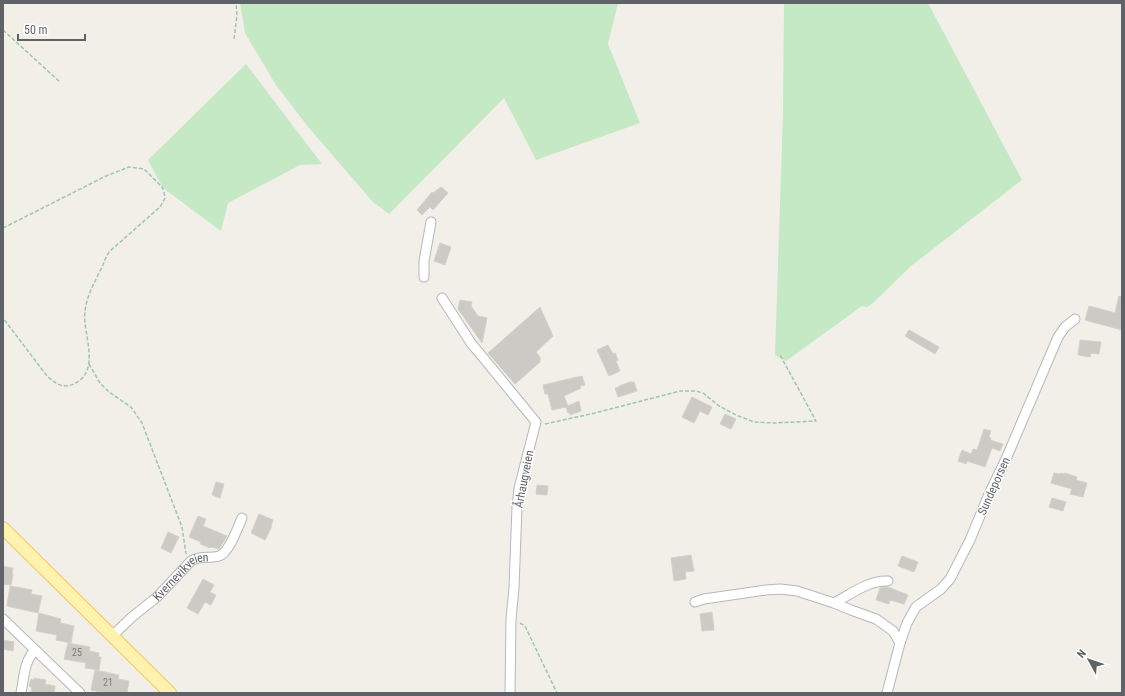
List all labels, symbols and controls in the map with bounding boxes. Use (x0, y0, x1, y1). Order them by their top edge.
scale bar (18, 16, 85, 42)
text: 50 m (24, 23, 48, 37)
street label: Århaugveien (510, 448, 537, 509)
street label: Sundeporsen (975, 455, 1013, 517)
street label: Kvernevikveien (150, 550, 209, 604)
north arrow (1069, 640, 1109, 680)
house number: 25 (72, 647, 82, 658)
text: N (1075, 647, 1089, 661)
house number: 21 (103, 677, 113, 688)

